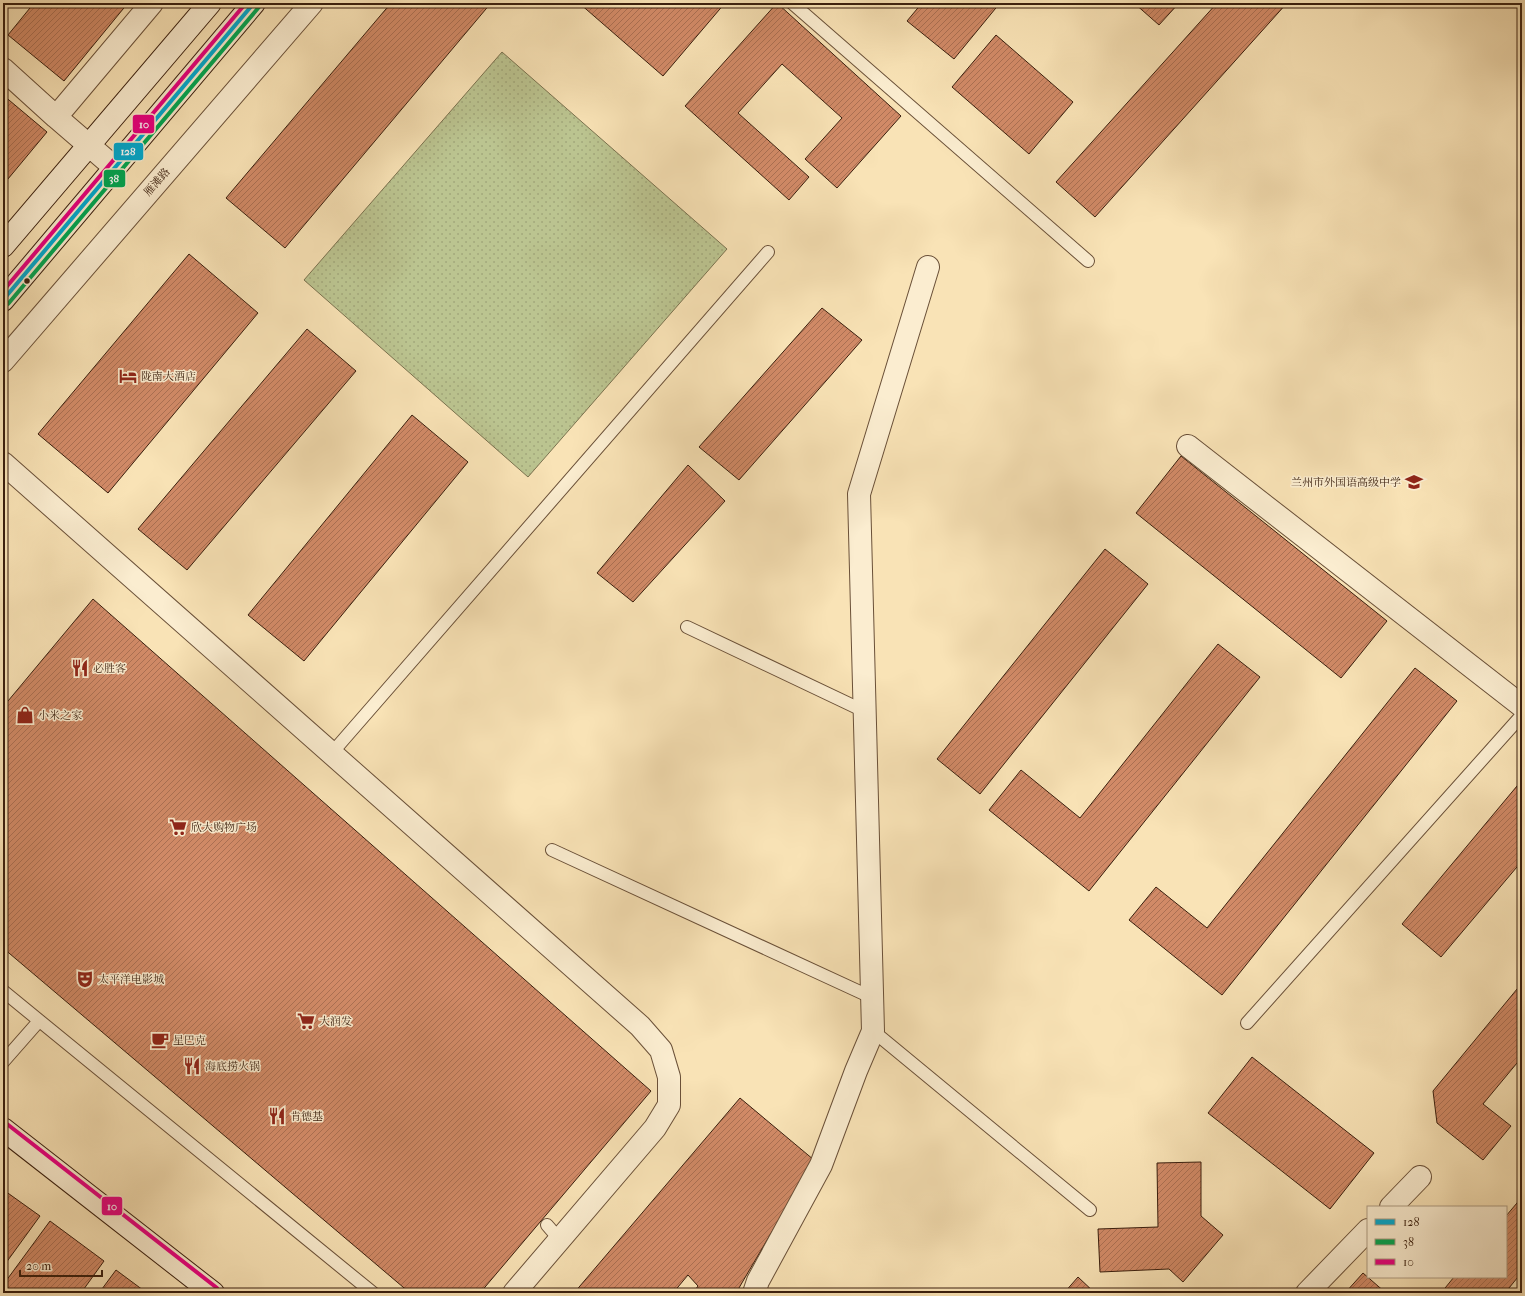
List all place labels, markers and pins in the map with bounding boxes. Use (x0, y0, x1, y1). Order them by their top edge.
unlabelled marker (22, 276, 32, 286)
hotel icon: 陇南大酒店 (118, 366, 138, 386)
place label: 陇南大酒店 (141, 370, 196, 383)
school or university icon: 兰州市外国语高级中学 (1404, 472, 1424, 492)
place label: 兰州市外国语高级中学 (1291, 476, 1401, 489)
restaurant icon: 必胜客 (70, 658, 90, 678)
place label: 必胜客 (93, 662, 126, 675)
shop icon: 小米之家 (15, 705, 35, 725)
place label: 小米之家 (38, 709, 82, 722)
supermarket icon: 欣大购物广场 (168, 817, 188, 837)
place label: 欣大购物广场 (191, 821, 257, 834)
theatre icon: 太平洋电影城 (75, 969, 95, 989)
place label: 太平洋电影城 (98, 973, 164, 986)
supermarket icon: 大润发 (296, 1011, 316, 1031)
place label: 大润发 (319, 1015, 352, 1028)
cafe icon: 星巴克 (150, 1030, 170, 1050)
place label: 星巴克 (173, 1034, 206, 1047)
restaurant icon: 海底捞火锅 (182, 1056, 202, 1076)
place label: 海底捞火锅 (205, 1060, 260, 1073)
restaurant icon: 肯德基 (267, 1106, 287, 1126)
place label: 肯德基 (290, 1110, 323, 1123)

